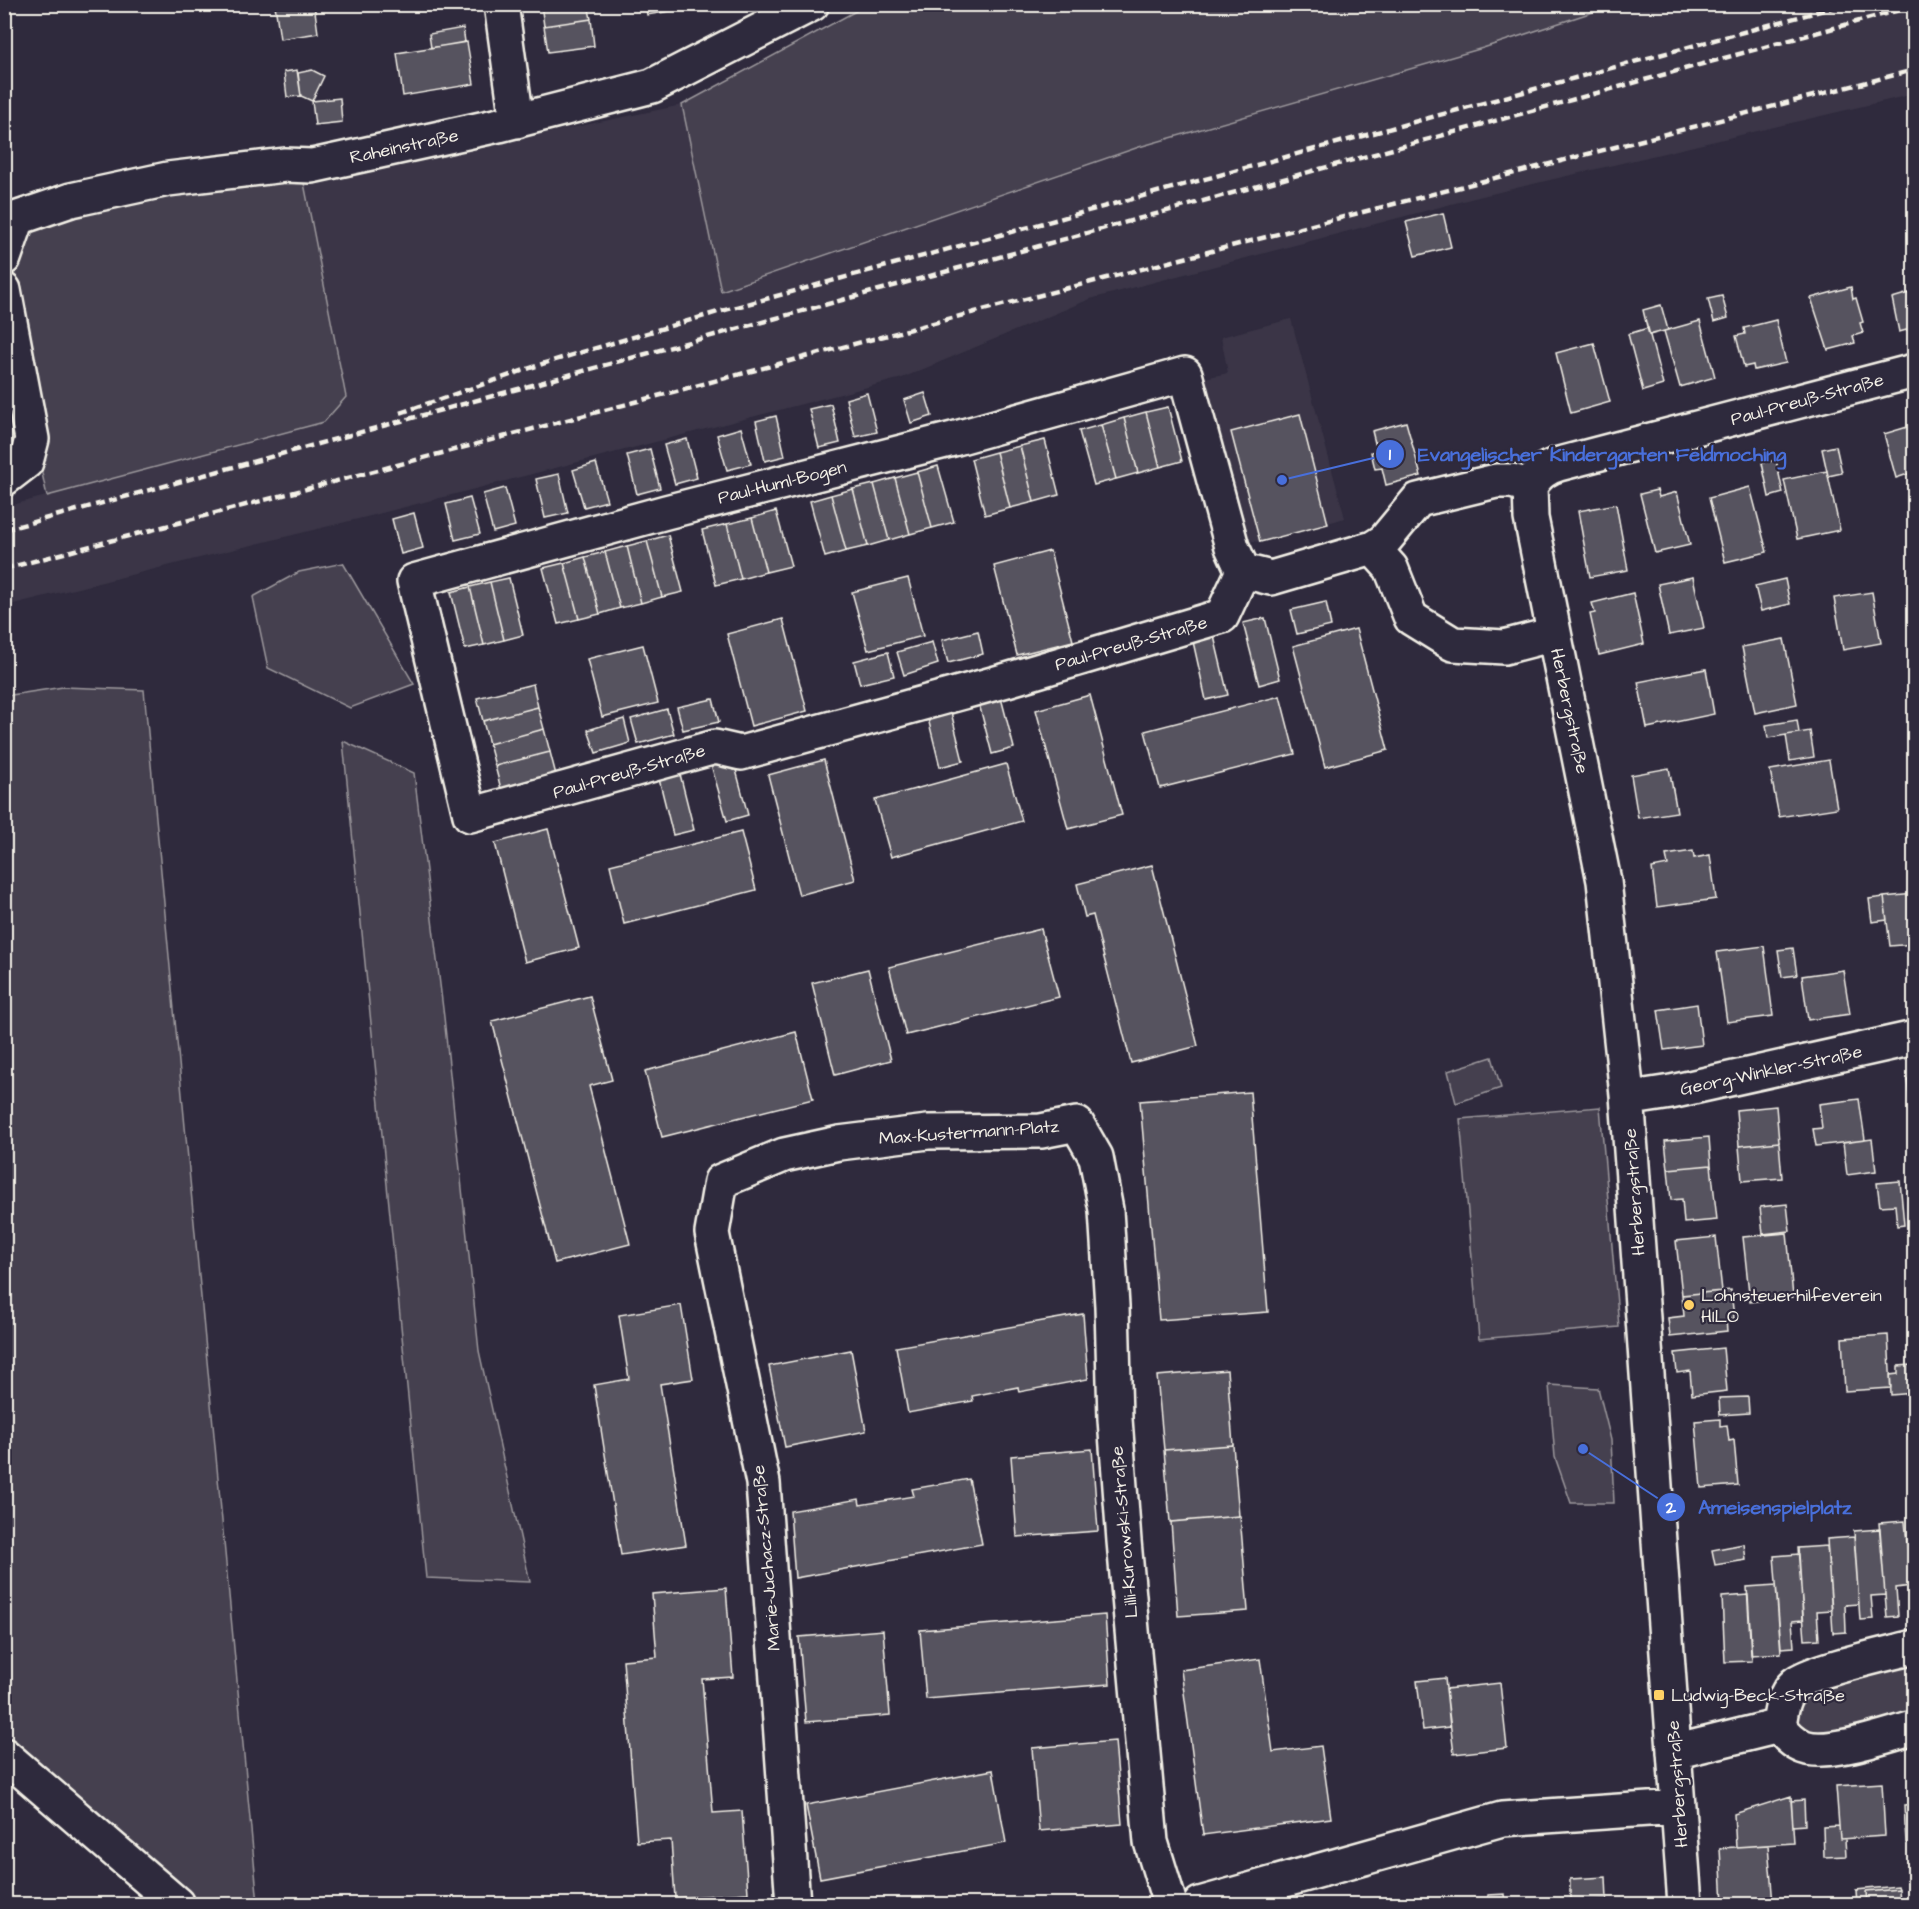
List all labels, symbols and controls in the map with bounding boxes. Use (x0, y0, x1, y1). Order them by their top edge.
street label: Raheinstraße (348, 123, 461, 170)
street label: Paul-Preuß-Straße (1728, 367, 1887, 432)
callout: Evangelischer Kindergarten Feldmoching (1375, 435, 1798, 473)
text: Evangelischer Kindergarten Feldmoching (1418, 441, 1787, 470)
text: 1 (1389, 442, 1392, 467)
street label: Paul-Huml-Bogen (715, 454, 849, 512)
street label: Paul-Preuß-Straße (1052, 610, 1210, 677)
street label: Herbergstraße (1543, 646, 1595, 777)
street label: Paul-Preuß-Straße (550, 738, 708, 805)
street label: Georg-Winkler-Straße (1678, 1039, 1865, 1103)
street label: Max-Kustermann-Platz (878, 1114, 1060, 1151)
street label: Herbergstraße (1618, 1127, 1652, 1256)
place label: Lohnsteuerhilfeverein HILO (1701, 1283, 1882, 1329)
marker: Lohnsteuerhilfeverein HILO (1682, 1298, 1696, 1312)
street label: Lilli-Kurowski-Straße (1104, 1445, 1144, 1619)
street label: Marie-Juchacz-Straße (746, 1464, 787, 1652)
callout: Ameisenspielplatz (1656, 1488, 1864, 1526)
text: Ameisenspielplatz (1698, 1494, 1853, 1522)
text: 2 (1665, 1495, 1677, 1520)
place label: Ludwig-Beck-Straße (1671, 1683, 1845, 1709)
marker: Ludwig-Beck-Straße (1652, 1688, 1666, 1702)
street label: Herbergstraße (1661, 1719, 1695, 1848)

